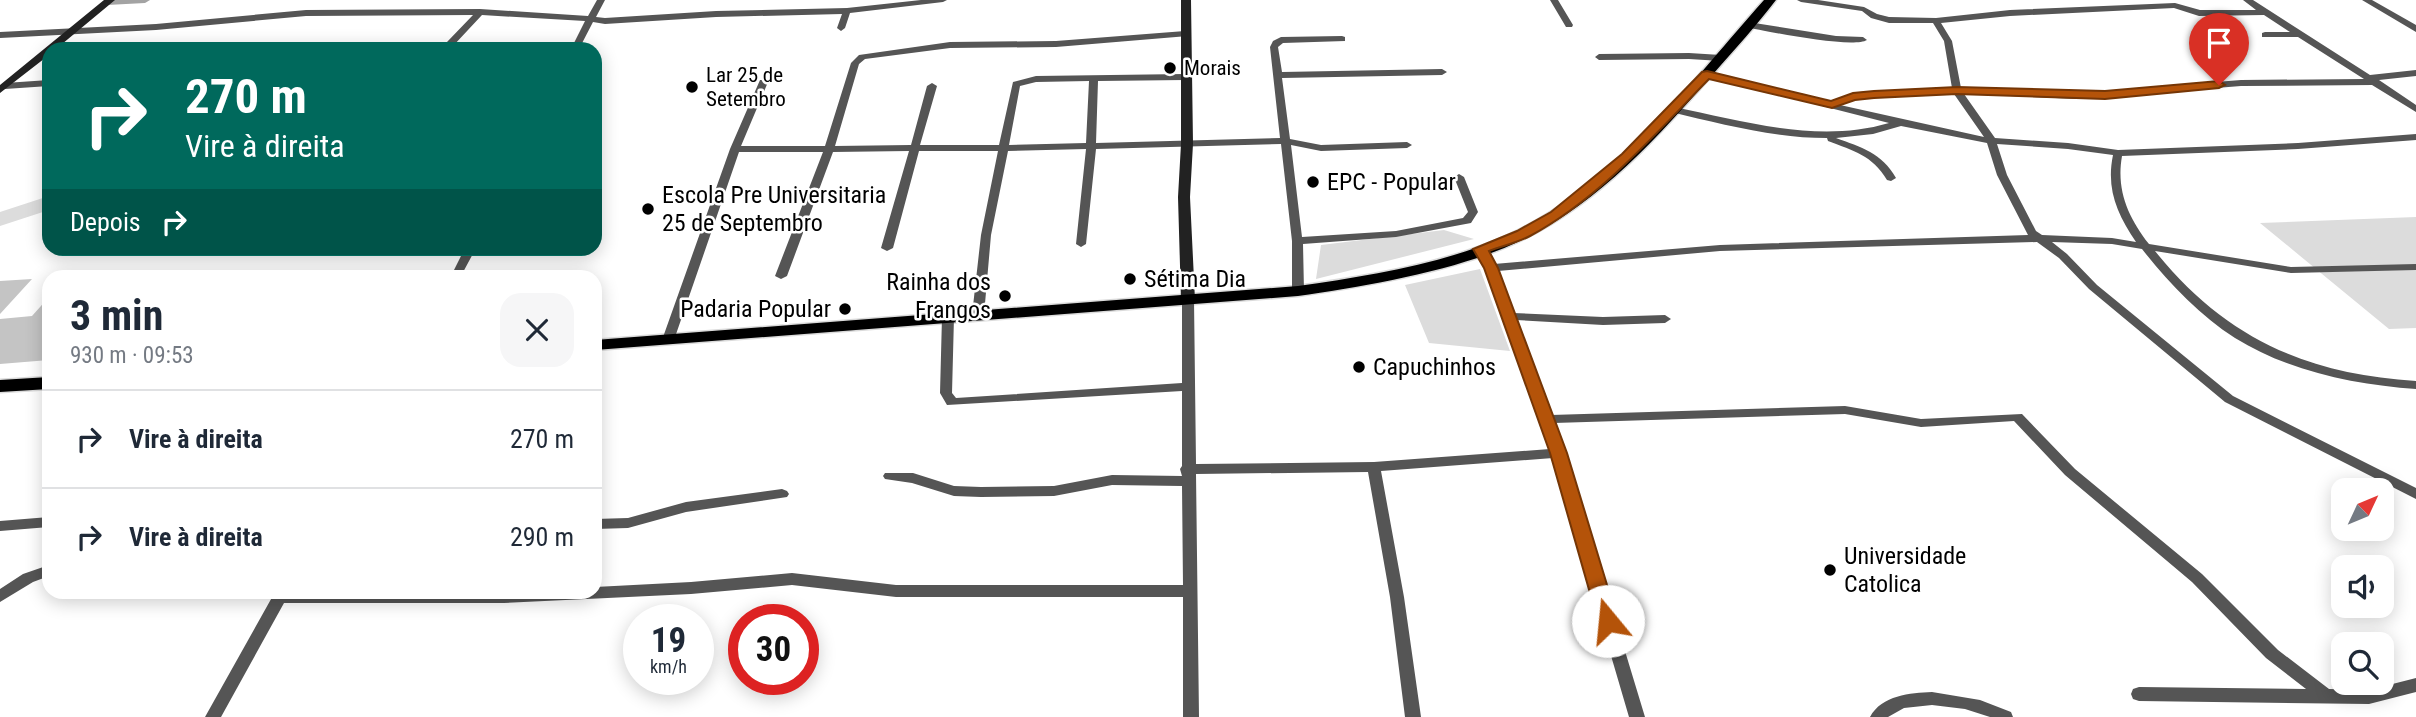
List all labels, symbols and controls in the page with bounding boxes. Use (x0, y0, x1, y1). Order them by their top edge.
pin (2189, 13, 2249, 85)
icon: arrive (2200, 24, 2238, 62)
place label: Morais (1184, 56, 1241, 80)
marker: Morais (1162, 60, 1178, 76)
place label: Lar 25 de Setembro (706, 63, 786, 111)
text: 270 m (185, 68, 307, 125)
icon: right (70, 70, 161, 161)
marker: Lar 25 de Setembro (684, 79, 700, 95)
text: Vire à direita (185, 127, 345, 165)
place label: EPC - Popular (1327, 168, 1456, 196)
marker: EPC - Popular (1305, 174, 1321, 190)
place label: Escola Pre Universitaria 25 de Septembro (662, 181, 886, 237)
marker: Escola Pre Universitaria 25 de Septembro (640, 201, 656, 217)
icon: right (155, 203, 193, 241)
text: Depois (70, 207, 141, 237)
place label: Sétima Dia (1144, 265, 1246, 293)
place label: Rainha dos Frangos (886, 268, 991, 324)
marker: Sétima Dia (1122, 271, 1138, 287)
marker: Rainha dos Frangos (997, 288, 1013, 304)
text: 3 min (70, 291, 163, 340)
button: close (500, 293, 574, 367)
place label: Padaria Popular (680, 295, 831, 323)
marker: Padaria Popular (837, 301, 853, 317)
text: 930 m · 09:53 (70, 342, 194, 369)
place label: Capuchinhos (1373, 353, 1496, 381)
marker: Capuchinhos (1351, 359, 1367, 375)
icon: right (70, 420, 108, 458)
text: Vire à direita (129, 424, 263, 454)
text: 270 m (510, 424, 574, 454)
north arrow (2331, 478, 2394, 541)
map controls (2331, 478, 2394, 695)
icon: right (70, 518, 108, 556)
text: Vire à direita (129, 522, 263, 552)
text: 290 m (510, 522, 574, 552)
place label: Universidade Catolica (1844, 542, 1966, 598)
button: sound (2331, 555, 2394, 618)
marker: Universidade Catolica (1822, 562, 1838, 578)
position arrow (1571, 584, 1645, 658)
speed limit sign: 30 (728, 604, 819, 695)
text: 19 (651, 620, 686, 661)
button: search (2331, 632, 2394, 695)
text: km/h (650, 656, 687, 677)

